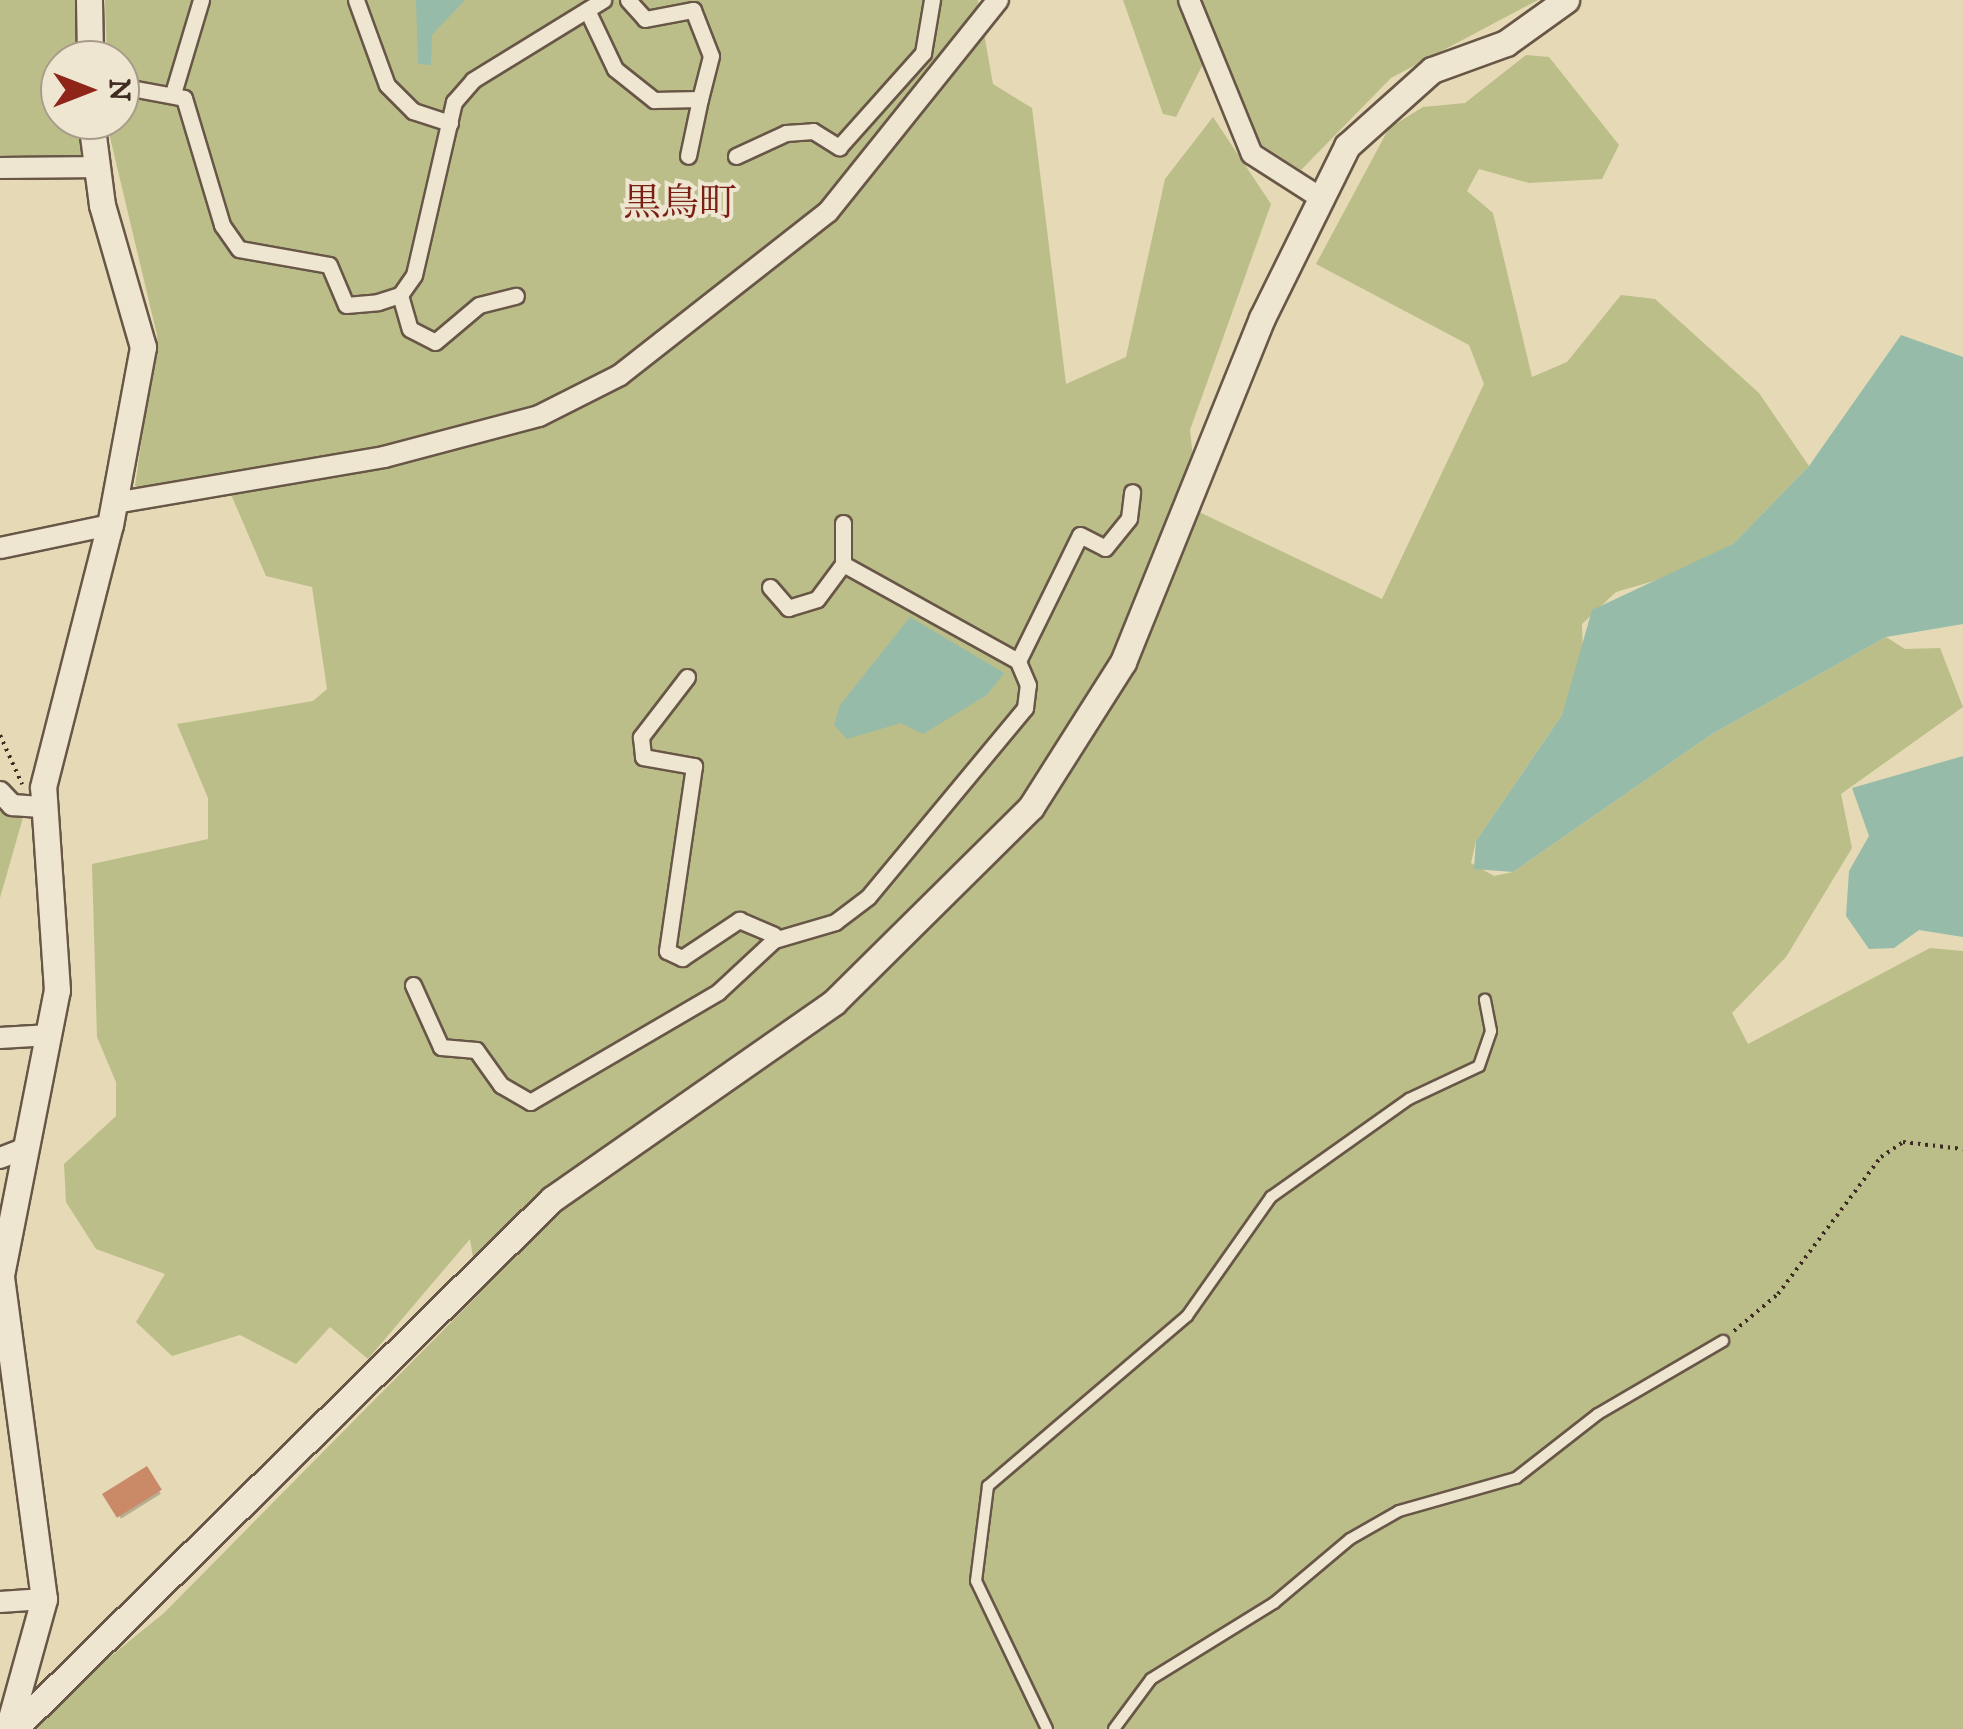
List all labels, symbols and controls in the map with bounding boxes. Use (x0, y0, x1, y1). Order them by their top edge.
north arrow (40, 40, 140, 140)
text: N (101, 79, 136, 101)
district label: 黒鳥町 (623, 182, 737, 228)

